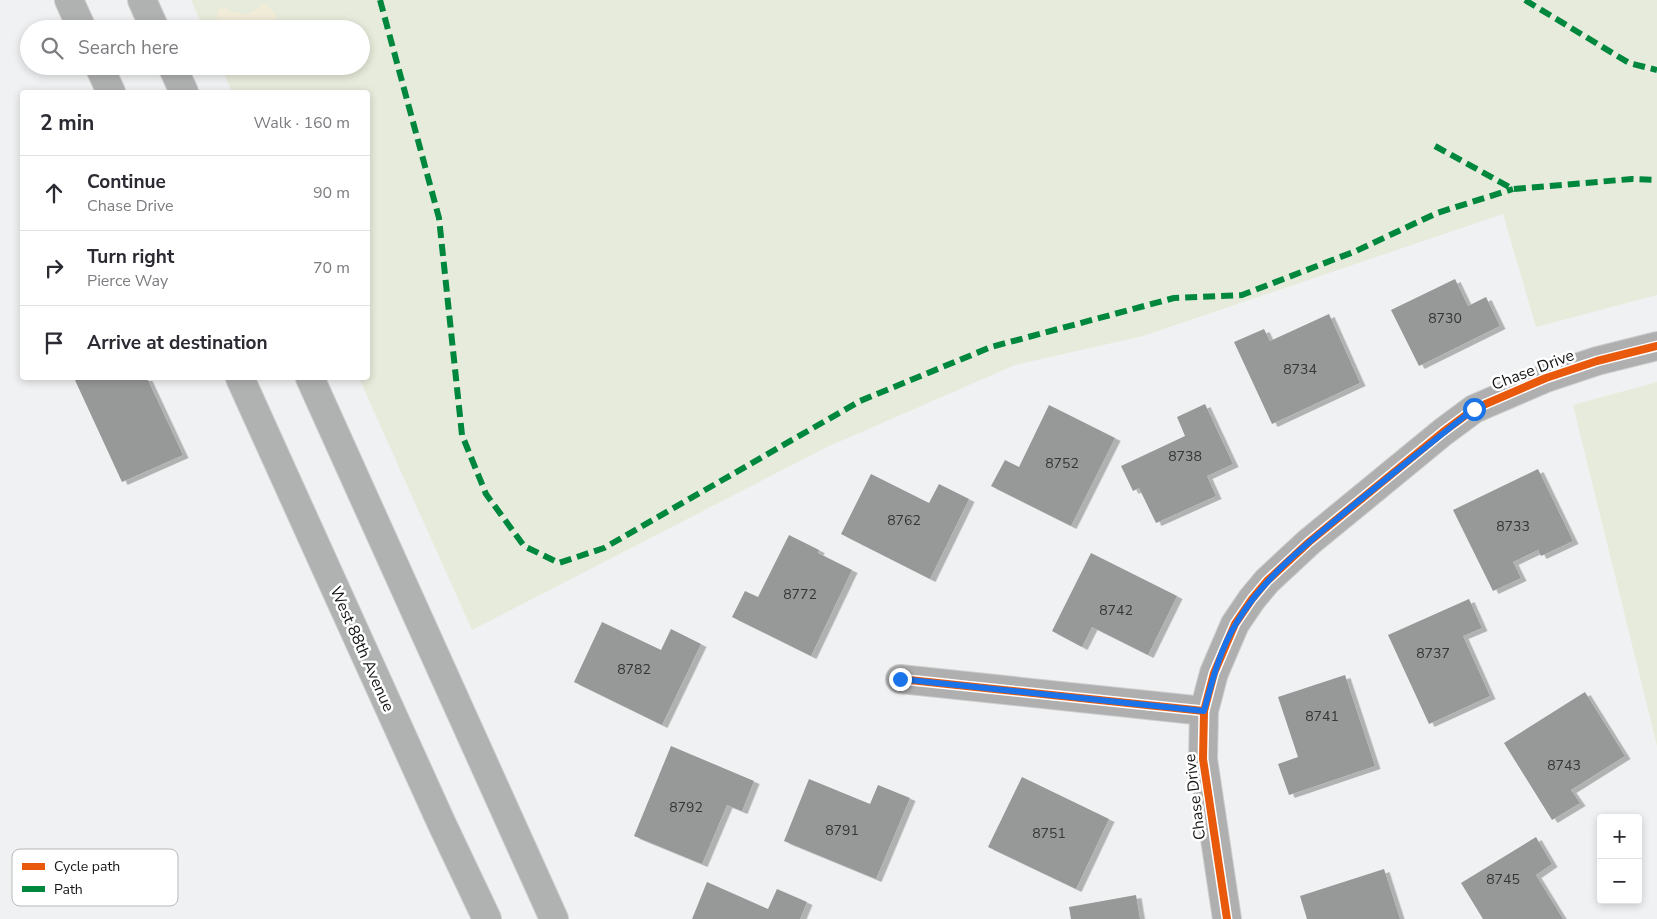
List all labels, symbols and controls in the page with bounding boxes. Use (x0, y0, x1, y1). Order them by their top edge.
search box (20, 20, 370, 75)
icon: search (38, 34, 66, 62)
text: Search here (78, 35, 179, 61)
text: 2 min (40, 109, 94, 137)
text: Walk · 160 m (254, 112, 350, 134)
text: Continue (87, 169, 166, 195)
icon: ahead (40, 179, 68, 207)
text: 90 m (313, 182, 350, 204)
text: Chase Drive (87, 195, 174, 217)
text: Turn right (87, 244, 174, 270)
icon: right (40, 254, 68, 282)
text: 70 m (313, 257, 350, 279)
text: Pierce Way (87, 270, 168, 292)
house number: 8730 (1428, 309, 1462, 328)
icon: arrive (40, 329, 68, 357)
text: Arrive at destination (87, 330, 268, 356)
street label: Chase Drive (1489, 344, 1577, 396)
house number: 8734 (1283, 360, 1317, 379)
route start (1463, 398, 1486, 421)
house number: 8738 (1168, 447, 1202, 466)
house number: 8752 (1045, 454, 1079, 473)
house number: 8762 (887, 511, 921, 530)
house number: 8733 (1496, 517, 1530, 536)
street label: West 88th Avenue (325, 583, 399, 715)
house number: 8772 (783, 585, 817, 604)
house number: 8742 (1099, 601, 1133, 620)
house number: 8737 (1416, 644, 1450, 663)
house number: 8782 (617, 660, 651, 679)
route end (889, 668, 912, 691)
house number: 8741 (1305, 707, 1339, 726)
street label: Chase Drive (1179, 753, 1211, 841)
house number: 8743 (1547, 756, 1581, 775)
house number: 8792 (669, 798, 703, 817)
map controls (1597, 814, 1642, 904)
button: + (1597, 814, 1642, 859)
house number: 8791 (825, 821, 859, 840)
house number: 8751 (1032, 824, 1066, 843)
legend (12, 849, 178, 906)
text: Cycle path (54, 857, 120, 876)
button: − (1597, 859, 1642, 904)
house number: 8745 (1486, 870, 1520, 889)
text: Path (54, 880, 83, 899)

